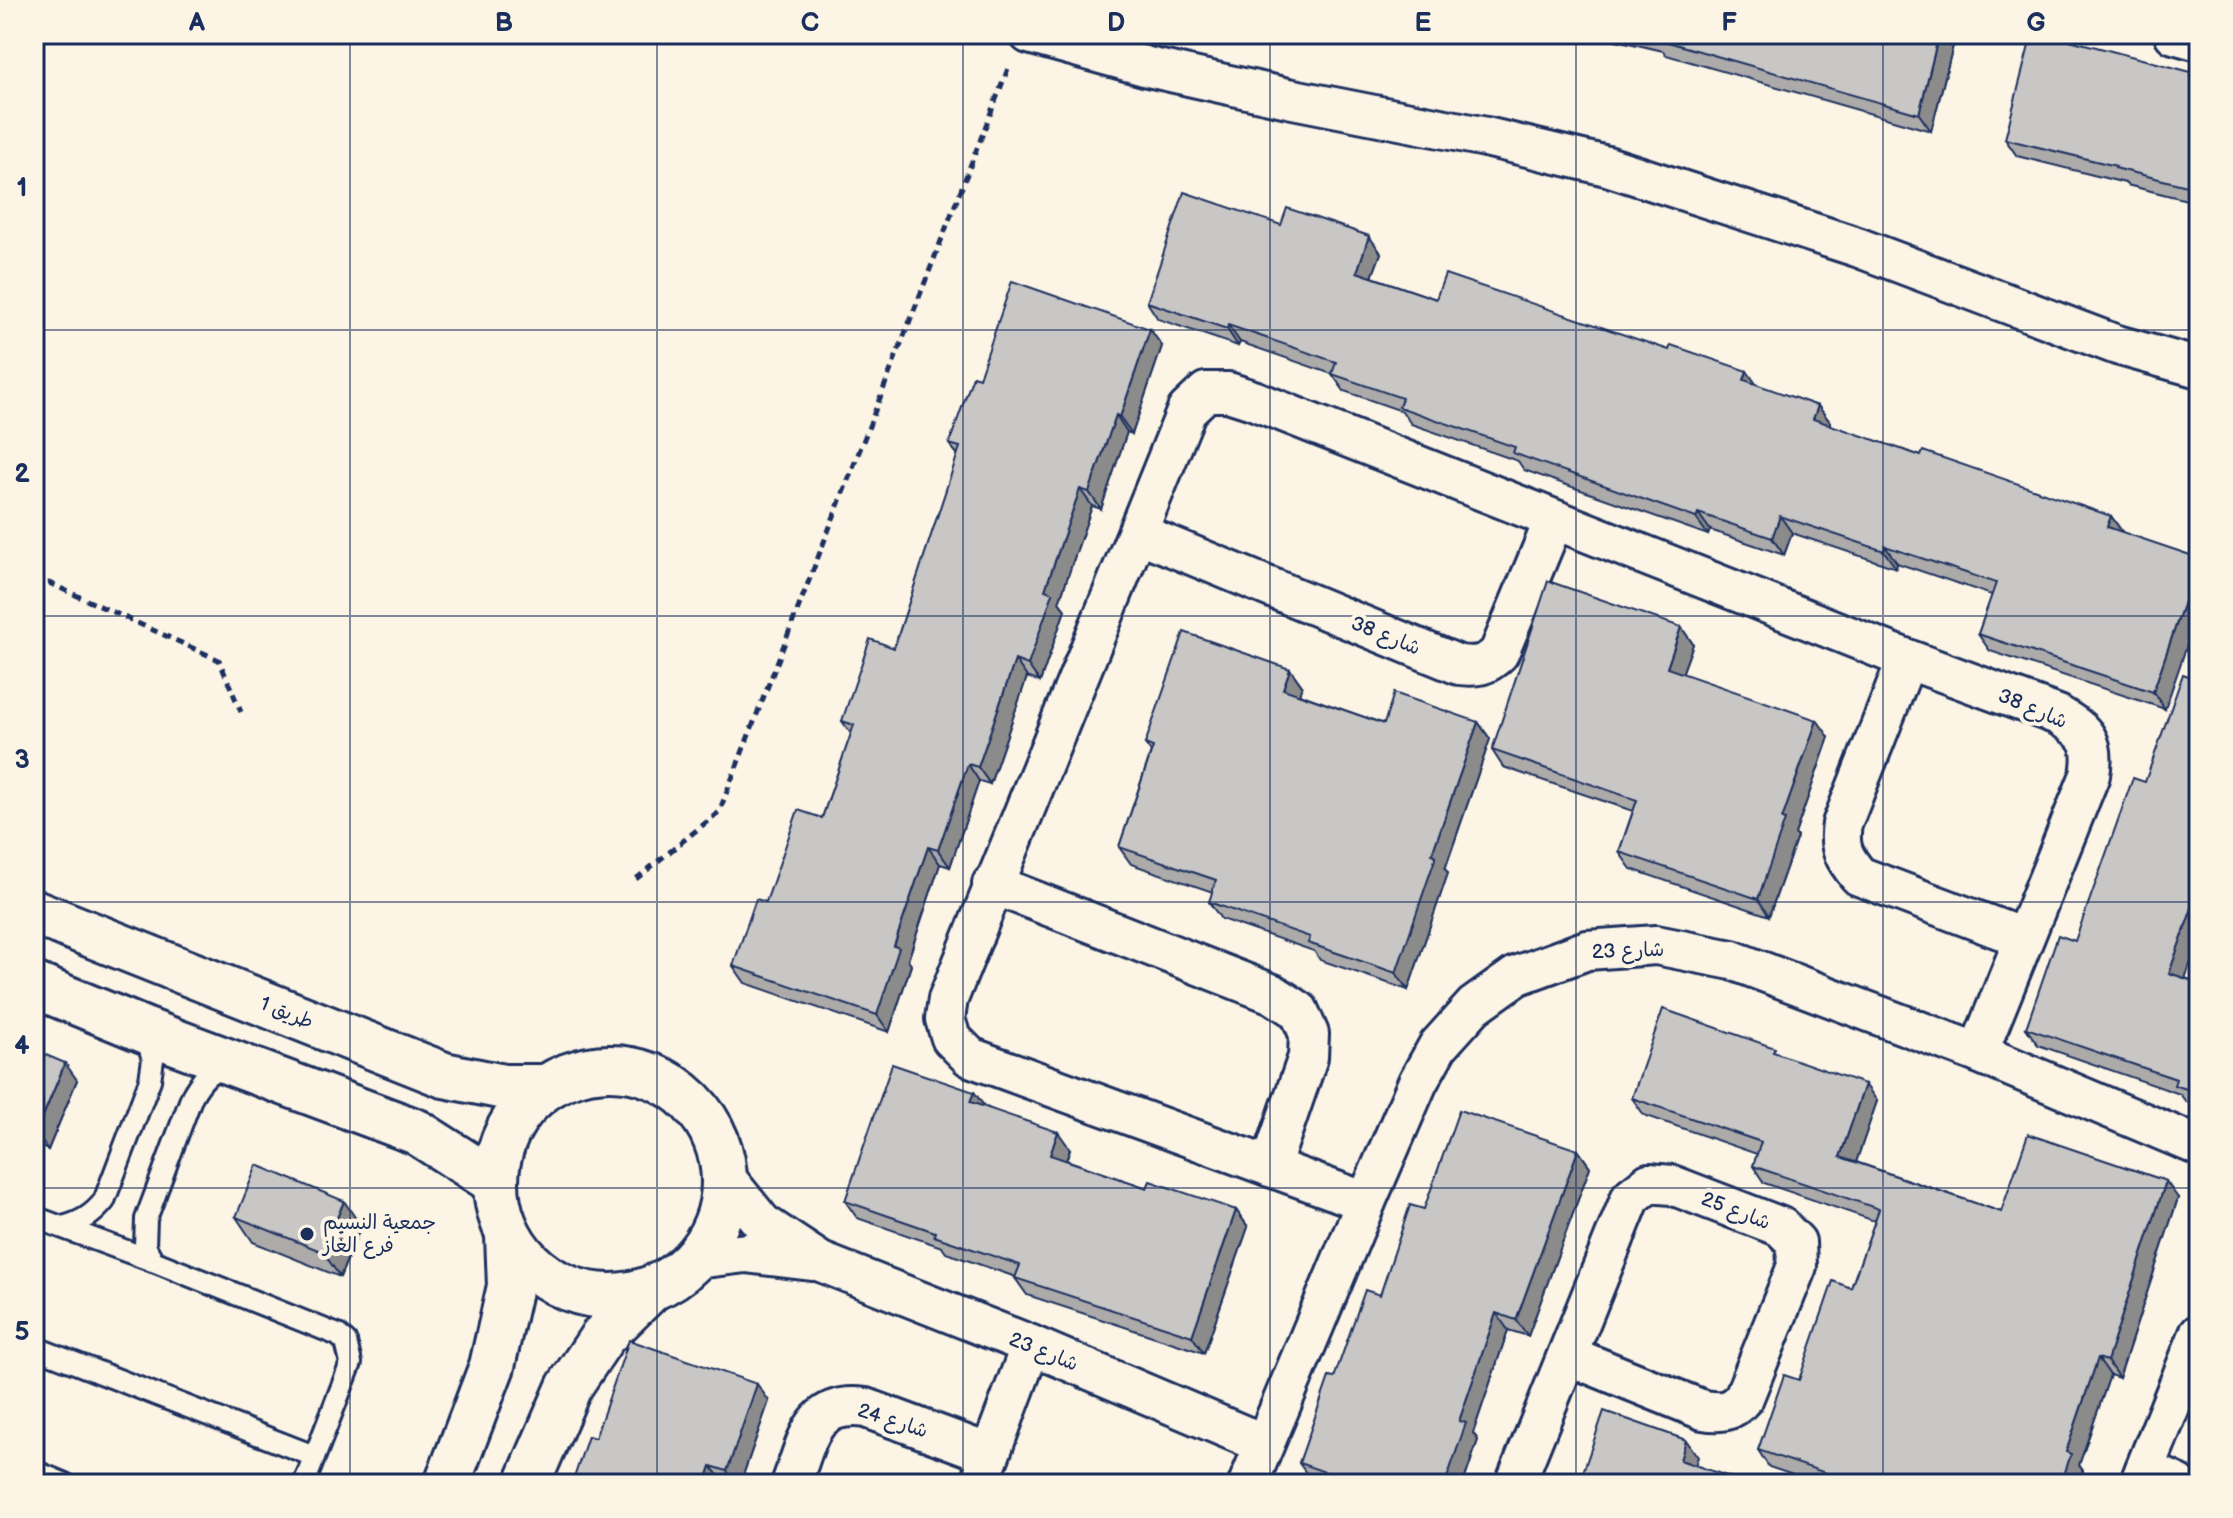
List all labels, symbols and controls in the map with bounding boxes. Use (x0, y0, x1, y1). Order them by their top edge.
text: A (188, 8, 205, 39)
text: B (495, 8, 513, 39)
text: C (801, 8, 819, 39)
text: D (1107, 8, 1125, 39)
text: E (1415, 8, 1432, 39)
text: F (1721, 8, 1737, 39)
text: G (2026, 8, 2046, 39)
text: 1 (17, 173, 27, 204)
text: 2 (14, 459, 30, 490)
street label: شارع 38 (1347, 611, 1424, 662)
street label: شارع 38 (1994, 684, 2071, 735)
text: 3 (14, 745, 30, 776)
street label: شارع 23 (1591, 938, 1665, 965)
street label: طريق 1 (257, 991, 317, 1034)
text: 4 (14, 1031, 30, 1062)
street label: شارع 25 (1697, 1187, 1774, 1236)
place label: جمعية النسيم فرع الغاز (321, 1211, 436, 1259)
marker: جمعية النسيم فرع الغاز (298, 1225, 316, 1243)
text: 5 (14, 1317, 30, 1348)
street label: شارع 23 (1005, 1327, 1082, 1378)
street label: شارع 24 (854, 1398, 931, 1444)

